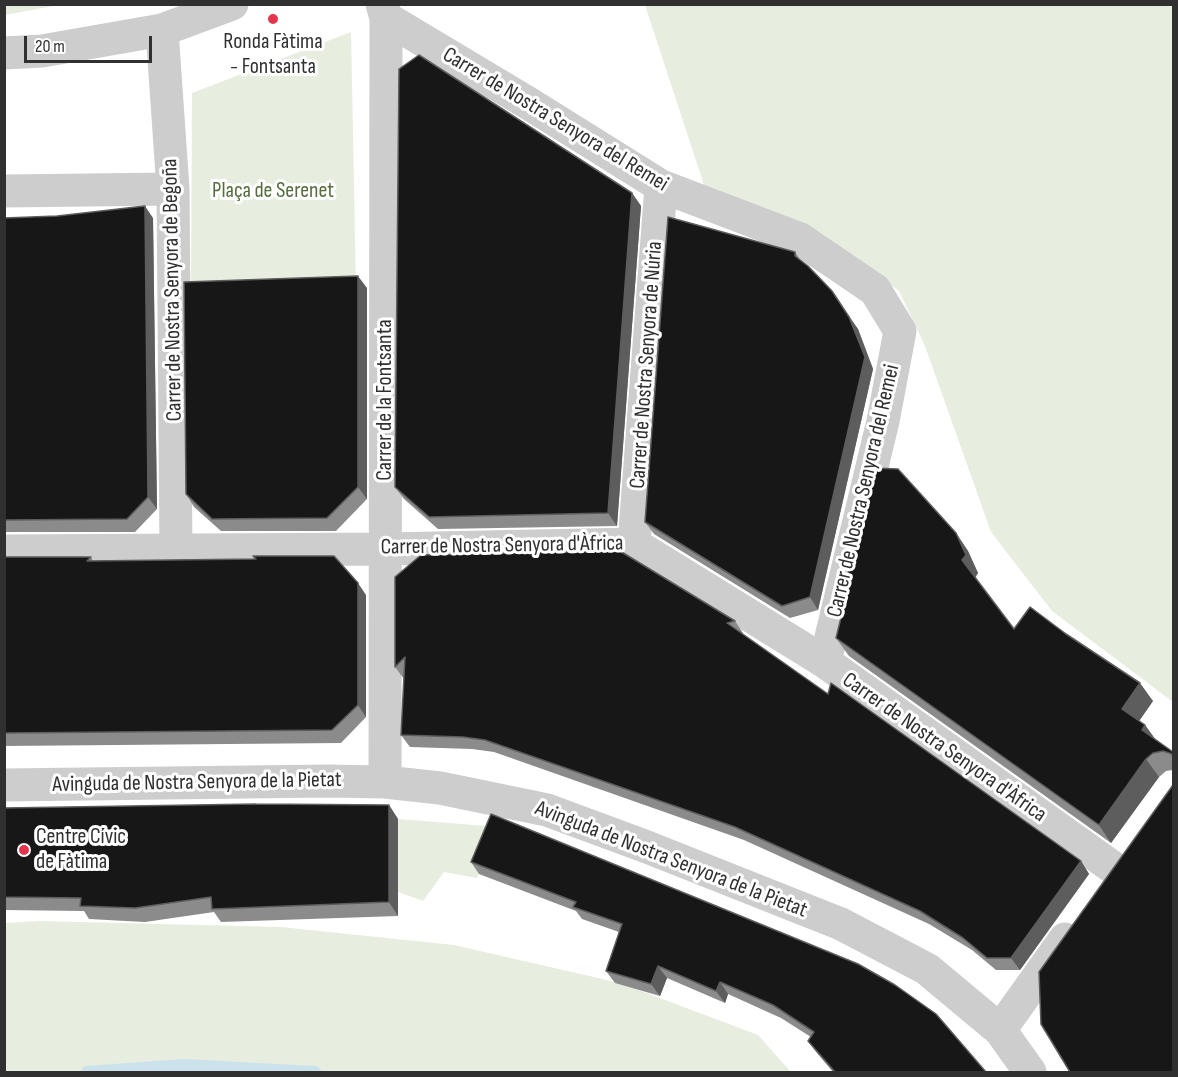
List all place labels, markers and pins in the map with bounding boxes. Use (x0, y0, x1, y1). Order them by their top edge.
marker: Ronda Fàtima - Fontsanta (266, 12, 280, 26)
place label: Ronda Fàtima - Fontsanta (223, 29, 323, 80)
place label: Centre Cívic de Fàtima (36, 824, 126, 876)
marker: Centre Cívic de Fàtima (17, 843, 31, 857)

